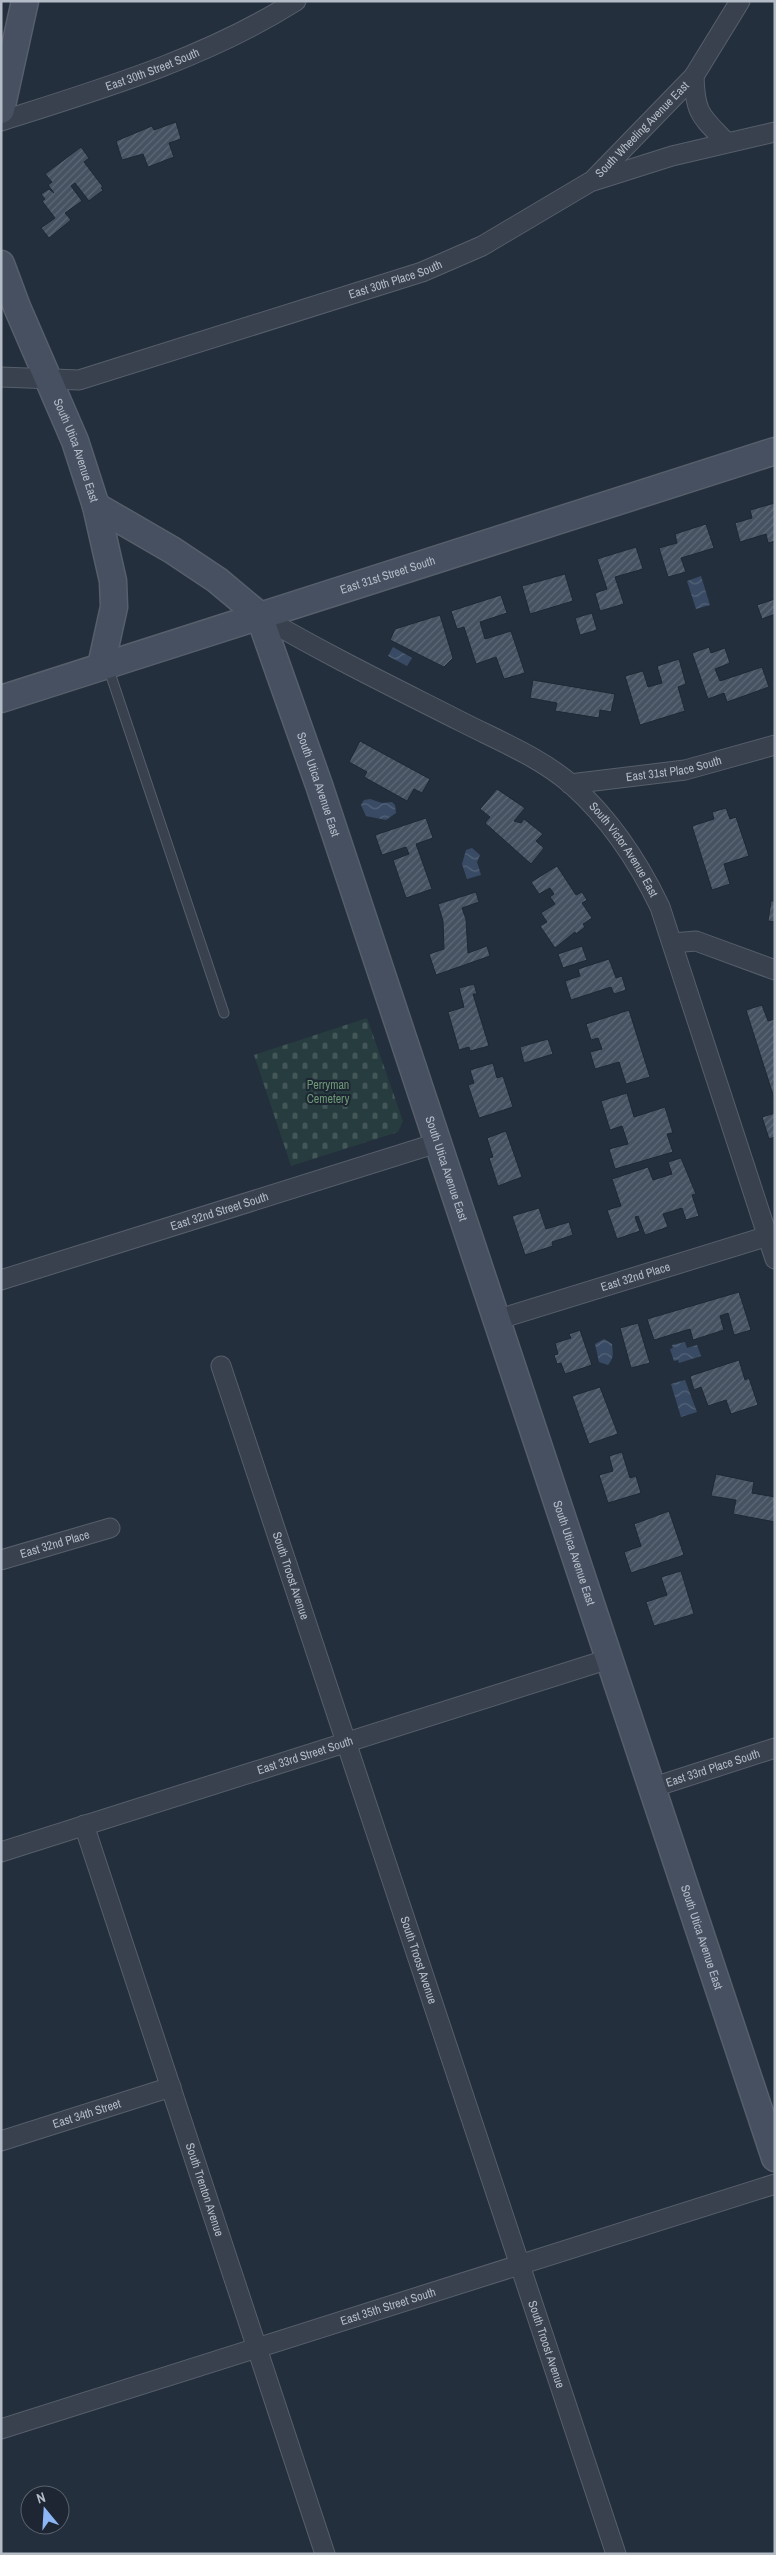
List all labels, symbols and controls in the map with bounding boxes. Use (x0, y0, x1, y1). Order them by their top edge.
street label: East 30th Street South (103, 44, 202, 95)
street label: South Wheeling Avenue East (592, 78, 693, 181)
street label: East 30th Place South (347, 256, 445, 303)
street label: South Utica Avenue East (50, 396, 102, 504)
street label: East 31st Street South (338, 552, 437, 598)
street label: South Utica Avenue East (293, 730, 344, 839)
street label: East 31st Place South (625, 752, 723, 785)
street label: South Victor Avenue East (586, 799, 662, 900)
park label: Perryman Cemetery (307, 1077, 349, 1107)
street label: South Utica Avenue East (422, 1114, 471, 1223)
street label: East 32nd Street South (168, 1188, 271, 1234)
street label: East 32nd Place (599, 1259, 672, 1295)
street label: South Utica Avenue East (549, 1498, 599, 1608)
street label: East 32nd Place (18, 1526, 91, 1562)
street label: South Troost Avenue (269, 1530, 313, 1622)
street label: East 33rd Street South (255, 1733, 355, 1778)
street label: East 33rd Place South (664, 1745, 762, 1791)
street label: South Utica Avenue East (677, 1883, 727, 1992)
street label: South Troost Avenue (396, 1914, 441, 2006)
street label: East 34th Street (51, 2095, 123, 2132)
street label: South Trenton Avenue (182, 2141, 227, 2238)
street label: East 35th Street South (338, 2284, 438, 2329)
street label: South Troost Avenue (524, 2298, 568, 2390)
north arrow (20, 2485, 70, 2535)
text: N (34, 2488, 48, 2507)

